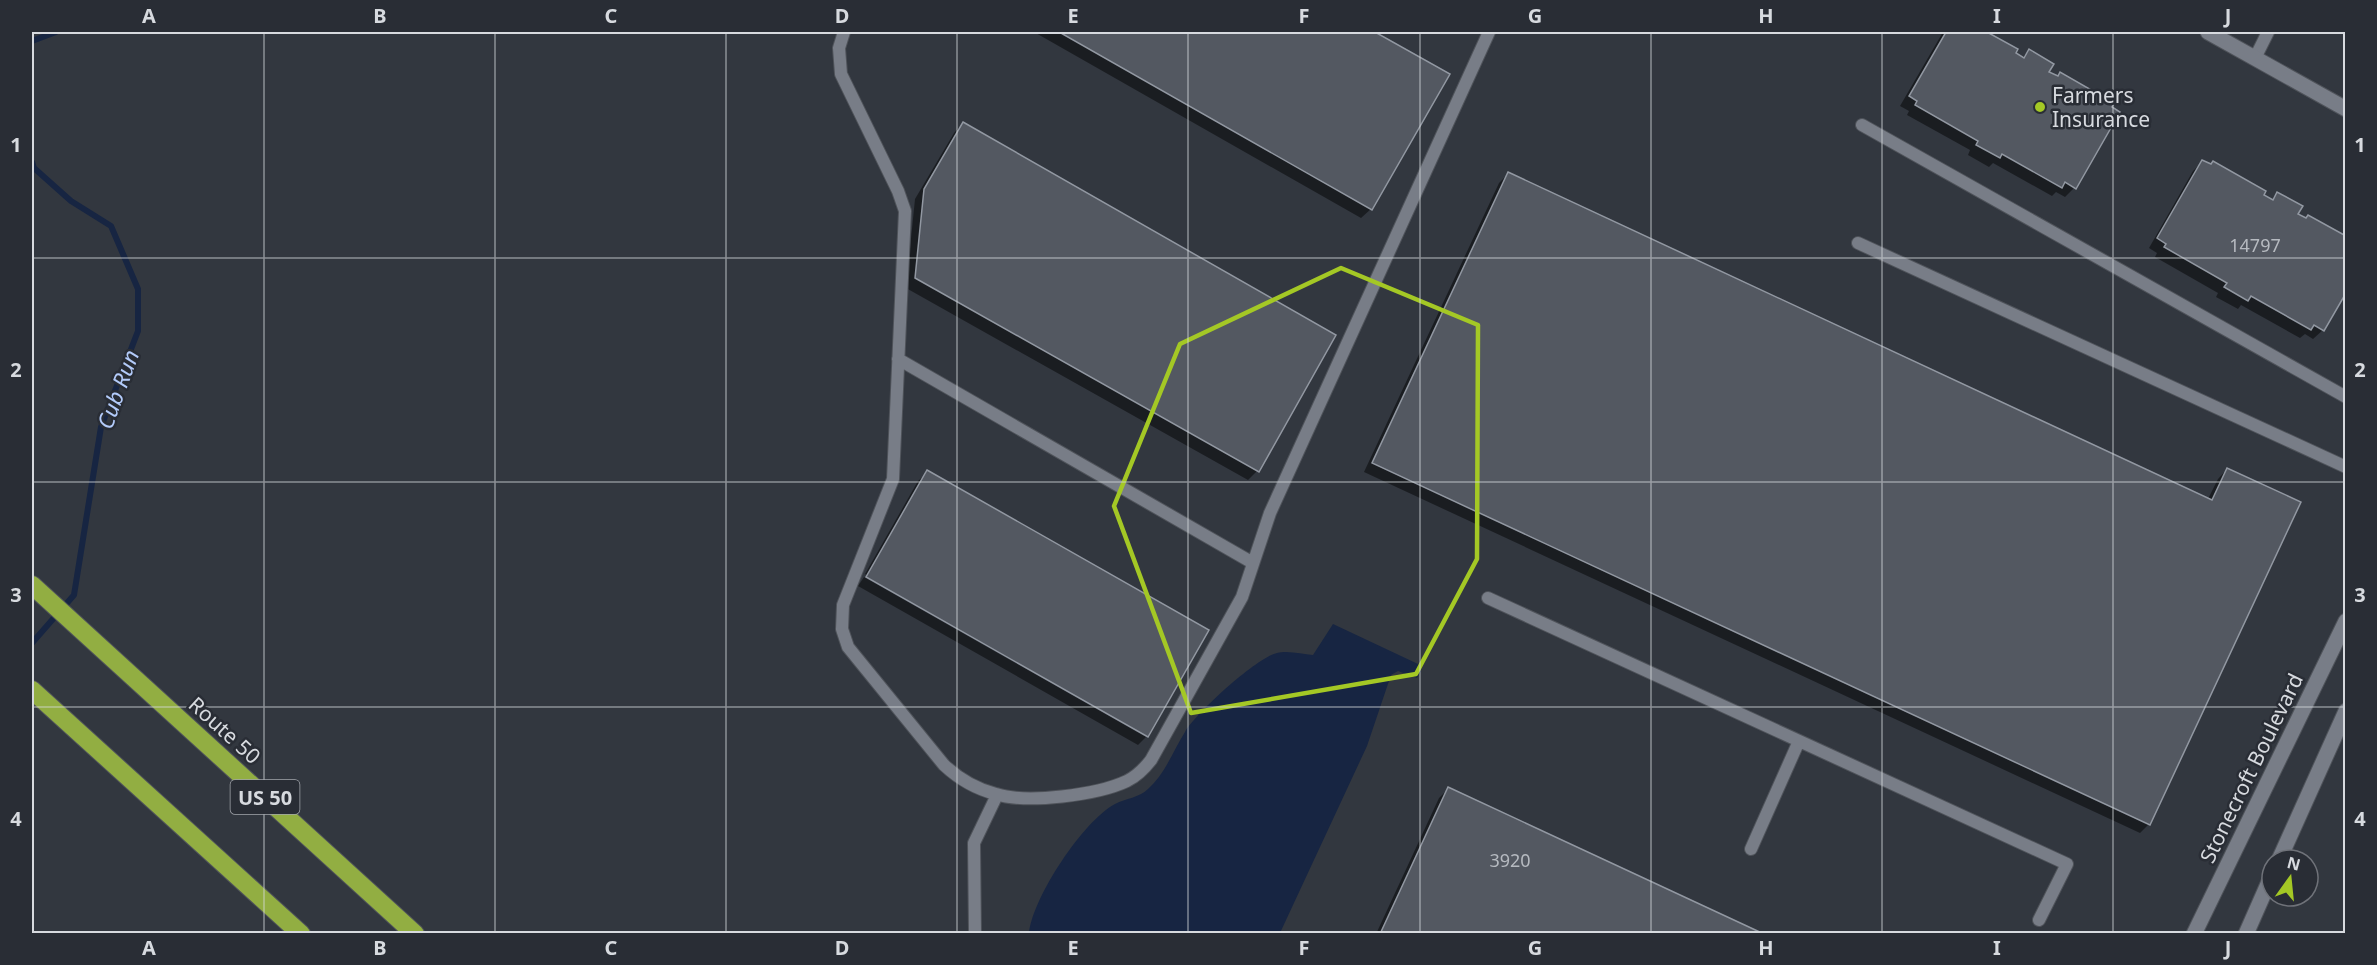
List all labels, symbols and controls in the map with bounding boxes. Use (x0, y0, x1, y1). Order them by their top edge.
text: A (142, 2, 156, 29)
text: B (373, 2, 387, 29)
text: C (605, 2, 618, 29)
text: D (835, 2, 849, 29)
text: E (1067, 2, 1079, 29)
text: F (1299, 2, 1309, 29)
text: G (1528, 2, 1542, 29)
text: H (1758, 2, 1774, 29)
text: I (1993, 2, 2001, 29)
text: J (2223, 2, 2231, 29)
place label: Farmers Insurance (2052, 81, 2150, 133)
marker: Farmers Insurance (2033, 100, 2047, 114)
text: 1 (10, 131, 22, 158)
text: 1 (2354, 131, 2366, 158)
house number: 14797 (2229, 233, 2281, 257)
water label: Cub Run (89, 345, 145, 433)
text: 2 (10, 356, 22, 383)
text: 2 (2354, 356, 2366, 383)
text: 3 (10, 581, 22, 608)
text: 3 (2354, 581, 2366, 608)
street label: Stonecroft Boulevard (2193, 669, 2309, 867)
street label: Route 50 (183, 690, 267, 770)
road number: US 50 (230, 780, 300, 814)
text: 4 (10, 805, 22, 832)
text: 4 (2354, 805, 2366, 832)
house number: 3920 (1489, 848, 1531, 872)
north arrow (2260, 848, 2320, 908)
text: N (2285, 851, 2303, 876)
text: A (142, 934, 156, 961)
text: B (373, 934, 387, 961)
text: C (605, 934, 618, 961)
text: D (835, 934, 849, 961)
text: E (1067, 934, 1079, 961)
text: F (1299, 934, 1309, 961)
text: G (1528, 934, 1542, 961)
text: H (1758, 934, 1774, 961)
text: I (1993, 934, 2001, 961)
text: J (2223, 934, 2231, 961)

